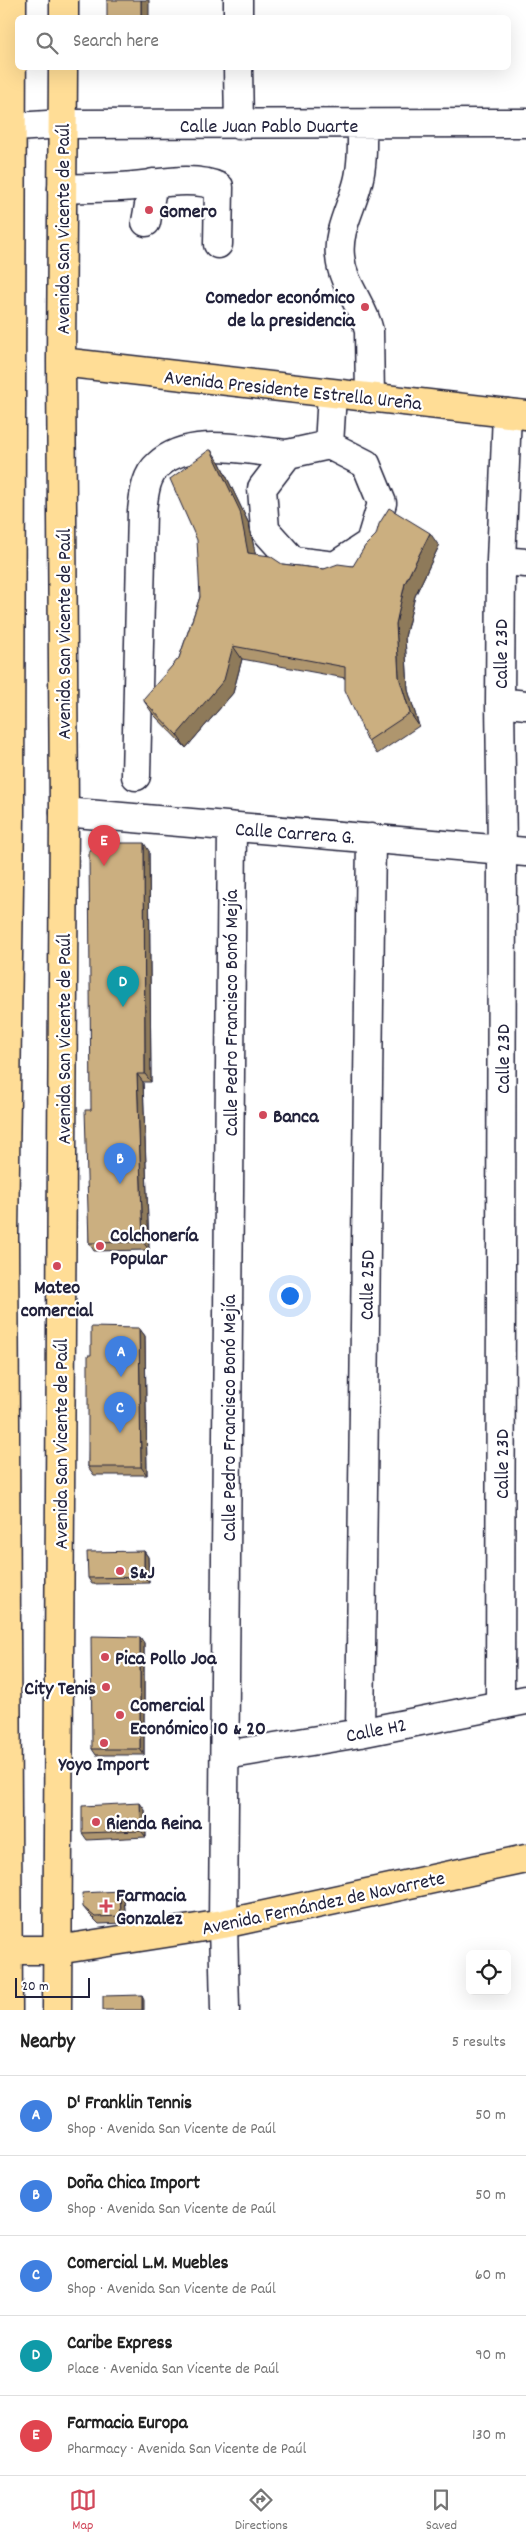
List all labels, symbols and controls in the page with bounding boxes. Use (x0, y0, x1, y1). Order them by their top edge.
search box (15, 15, 511, 70)
icon: search (33, 29, 61, 57)
text: Search here (73, 29, 159, 56)
street label: Calle Juan Pablo Duarte (180, 114, 358, 142)
street label: Avenida San Vicente de Paúl (51, 123, 79, 335)
place label: Gomero (159, 199, 217, 227)
marker: Gomero (143, 204, 155, 216)
place label: Comedor económico de la presidencia (205, 285, 356, 336)
marker: Comedor económico de la presidencia (359, 301, 371, 313)
street label: Avenida Presidente Estrella Ureña (162, 365, 424, 420)
street label: Avenida San Vicente de Paúl (52, 528, 80, 740)
street label: Calle 23D (489, 619, 517, 689)
street label: Calle Carrera G. (234, 817, 356, 853)
pin: E (88, 825, 120, 866)
street label: Calle Pedro Francisco Bonó Mejía (219, 889, 247, 1136)
street label: Avenida San Vicente de Paúl (52, 933, 80, 1145)
pin: D (107, 966, 139, 1007)
street label: Calle 23D (491, 1024, 519, 1094)
place label: Banca (273, 1104, 319, 1132)
marker: Banca (257, 1109, 269, 1121)
pin: B (104, 1143, 136, 1184)
place label: Colchonería Popular (110, 1223, 199, 1274)
marker: Colchonería Popular (94, 1240, 106, 1252)
street label: Calle 25D (354, 1250, 384, 1321)
marker: Mateo comercial (51, 1260, 63, 1272)
place label: Mateo comercial (21, 1275, 94, 1326)
your location (277, 1283, 303, 1309)
street label: Calle Pedro Francisco Bonó Mejía (217, 1294, 245, 1541)
pin: A (105, 1336, 137, 1377)
street label: Avenida San Vicente de Paúl (49, 1338, 77, 1550)
pin: C (104, 1392, 136, 1433)
street label: Calle 23D (490, 1429, 518, 1499)
place label: S&J (130, 1560, 155, 1588)
marker: S&J (114, 1565, 126, 1577)
place label: Pica Pollo Joa (115, 1646, 217, 1674)
marker: Pica Pollo Joa (99, 1651, 111, 1663)
place label: City Tenis (24, 1676, 96, 1704)
marker: City Tenis (100, 1681, 112, 1693)
place label: Comercial Económico 10 & 20 (130, 1693, 266, 1744)
marker: Comercial Económico 10 & 20 (114, 1709, 126, 1721)
street label: Calle H2 (344, 1712, 409, 1752)
marker: Yoyo Import (98, 1737, 110, 1749)
place label: Yoyo Import (58, 1752, 150, 1780)
place label: Rienda Reina (106, 1811, 202, 1839)
marker: Rienda Reina (90, 1816, 102, 1828)
street label: Avenida Fernández de Navarrete (200, 1865, 448, 1944)
place label: Farmacia Gonzalez (116, 1883, 187, 1934)
marker: Farmacia Gonzalez (100, 1900, 112, 1912)
map controls (466, 1950, 511, 1995)
button: locate (466, 1950, 511, 1995)
scale bar (15, 1975, 90, 1998)
text: 20 m (22, 1977, 49, 1997)
text: Nearby (20, 2028, 75, 2058)
text: 5 results (452, 2031, 506, 2054)
text: D' Franklin Tennis (67, 2091, 192, 2118)
text: A (32, 2104, 40, 2127)
text: 50 m (475, 2104, 506, 2127)
text: Shop · Avenida San Vicente de Paúl (67, 2118, 276, 2141)
text: Doña Chica Import (67, 2171, 200, 2198)
text: B (32, 2184, 40, 2207)
text: 50 m (475, 2184, 506, 2207)
text: Shop · Avenida San Vicente de Paúl (67, 2198, 276, 2221)
text: Comercial L.M. Muebles (67, 2251, 229, 2278)
text: C (32, 2264, 40, 2287)
text: 60 m (475, 2264, 506, 2287)
text: Shop · Avenida San Vicente de Paúl (67, 2278, 276, 2301)
text: Caribe Express (67, 2331, 173, 2358)
text: D (32, 2344, 40, 2367)
text: 90 m (475, 2344, 506, 2367)
text: Place · Avenida San Vicente de Paúl (67, 2358, 279, 2381)
text: Farmacia Europa (67, 2411, 188, 2438)
text: E (32, 2424, 40, 2447)
text: 130 m (472, 2424, 506, 2447)
text: Pharmacy · Avenida San Vicente de Paúl (67, 2438, 306, 2461)
tab: Map (69, 2486, 97, 2536)
tab: Directions (235, 2486, 288, 2536)
tab: Saved (426, 2486, 457, 2536)

